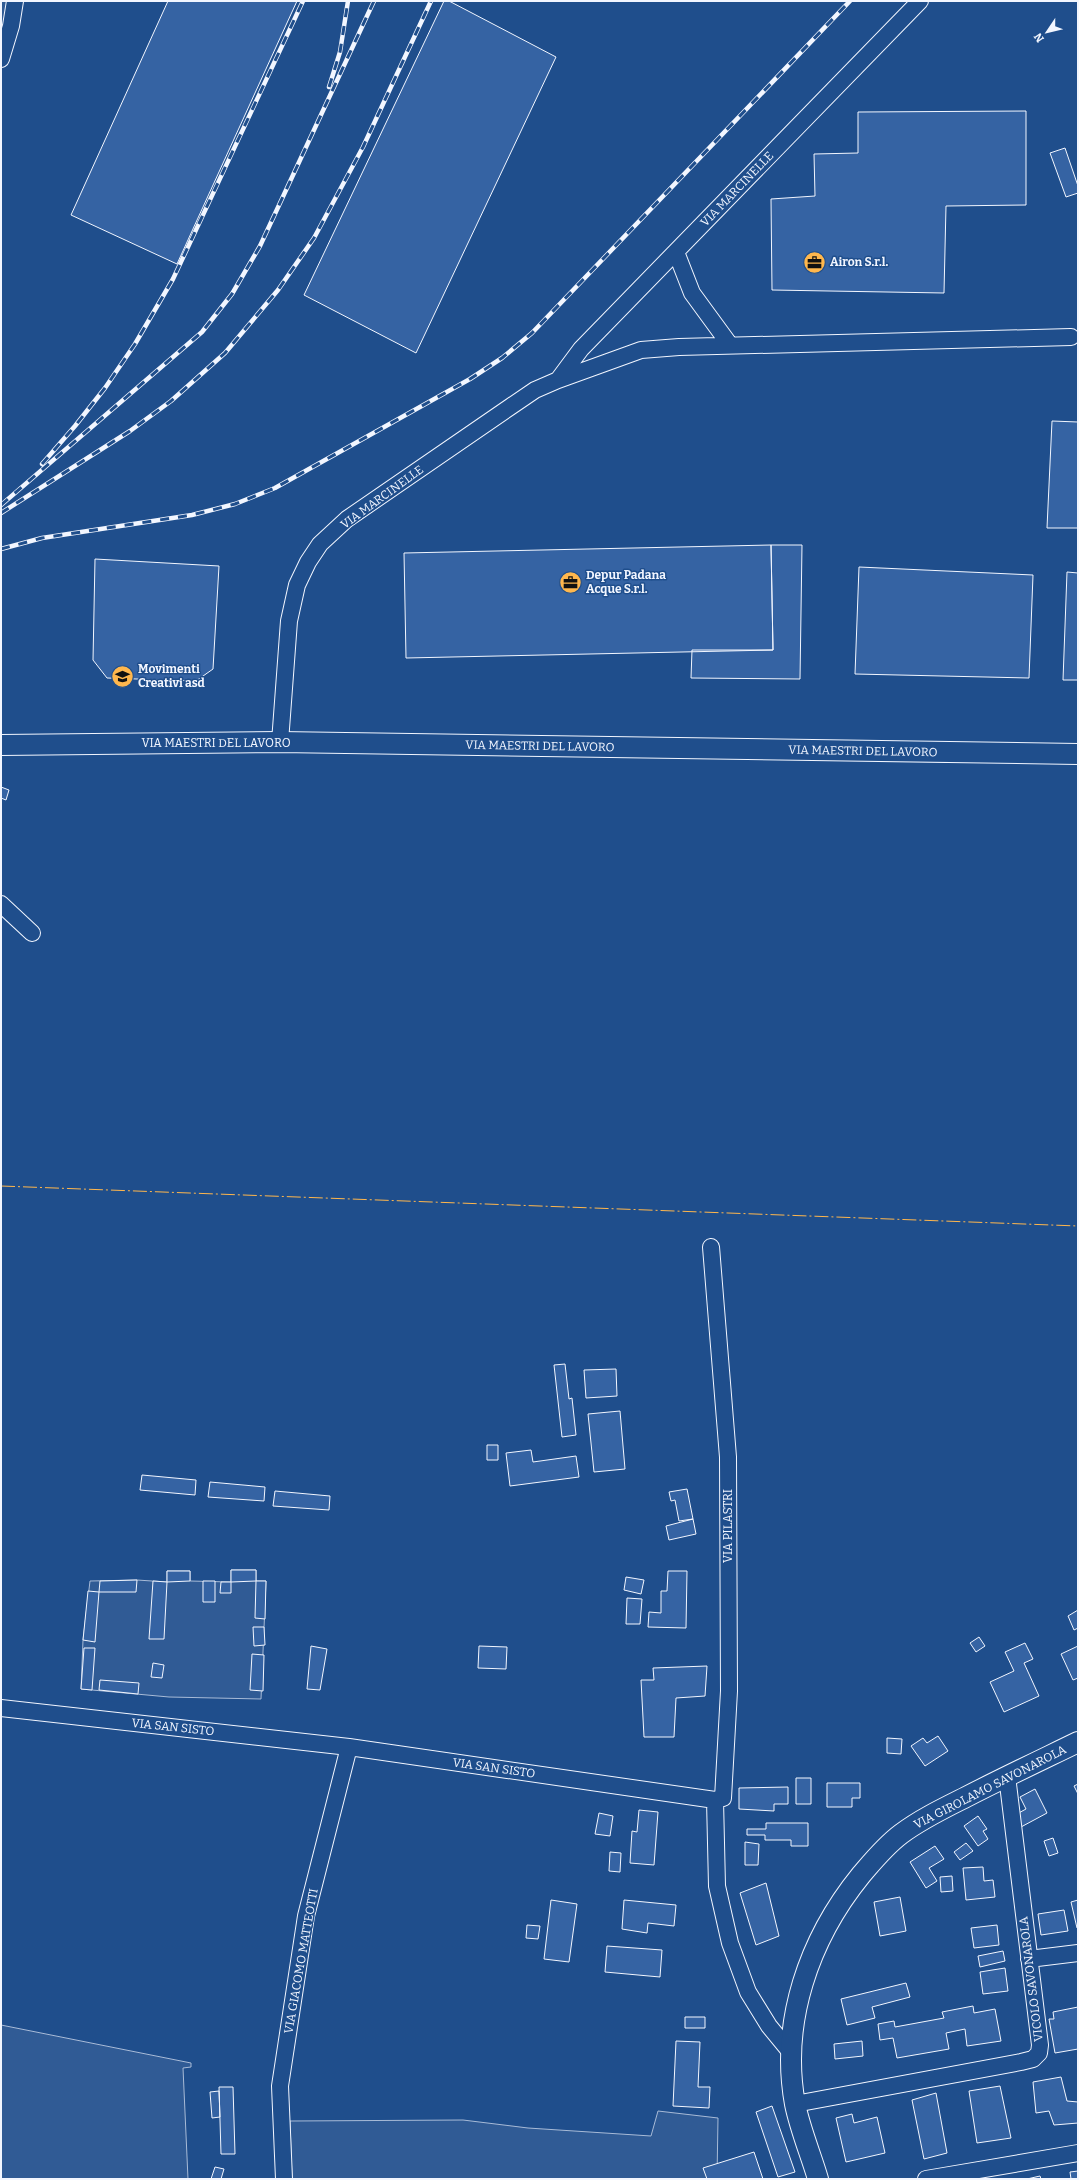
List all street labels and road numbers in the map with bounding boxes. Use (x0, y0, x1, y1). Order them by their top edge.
street label: VIA MARCINELLE (698, 149, 776, 229)
street label: VIA MARCINELLE (338, 462, 426, 532)
street label: VIA MAESTRI DEL LAVORO (141, 736, 291, 750)
street label: VIA MAESTRI DEL LAVORO (465, 738, 615, 754)
street label: VIA MAESTRI DEL LAVORO (788, 743, 938, 759)
street label: VIA PILASTRI (721, 1489, 735, 1563)
street label: VIA SAN SISTO (131, 1716, 215, 1738)
street label: VIA GIROLAMO SAVONAROLA (912, 1742, 1069, 1832)
street label: VIA SAN SISTO (452, 1755, 536, 1781)
street label: VIA GIACOMO MATTEOTTI (281, 1887, 321, 2035)
street label: VICOLO SAVONAROLA (1016, 1915, 1046, 2042)

